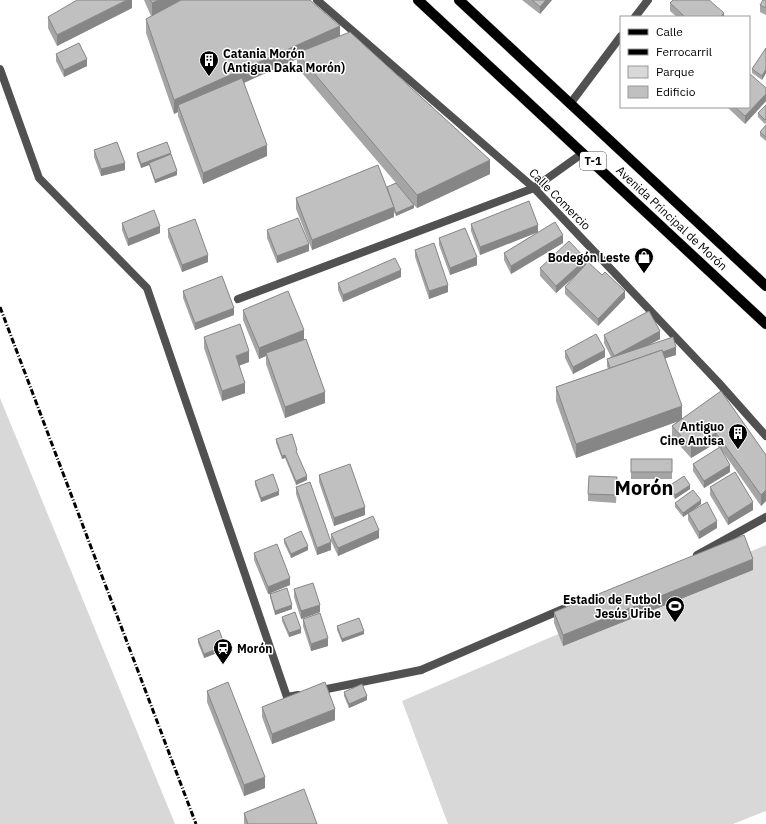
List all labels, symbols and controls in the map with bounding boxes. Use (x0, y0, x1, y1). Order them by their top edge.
legend (620, 16, 750, 108)
text: Calle (656, 24, 683, 39)
text: Ferrocarril (656, 44, 712, 59)
place label: Catania Morón (Antigua Daka Morón) (223, 46, 345, 75)
building icon: Catania Morón (Antigua Daka Morón) (198, 49, 220, 77)
text: Parque (656, 64, 695, 79)
text: Edificio (656, 84, 696, 99)
road number: T-1 (580, 152, 606, 170)
street label: Avenida Principal de Morón (613, 163, 731, 273)
street label: Calle Comercio (526, 165, 594, 233)
shop icon: Bodegón Leste (633, 246, 655, 274)
place label: Bodegón Leste (548, 250, 630, 265)
place label: Antiguo Cine Antisa (660, 419, 724, 448)
building icon: Antiguo Cine Antisa (727, 422, 749, 450)
district label: Morón (615, 474, 673, 501)
place label: Estadio de Futbol Jesús Uribe (563, 592, 661, 621)
sports icon: Estadio de Futbol Jesús Uribe (664, 595, 686, 623)
station icon: Morón (212, 637, 234, 665)
place label: Morón (237, 641, 272, 656)

